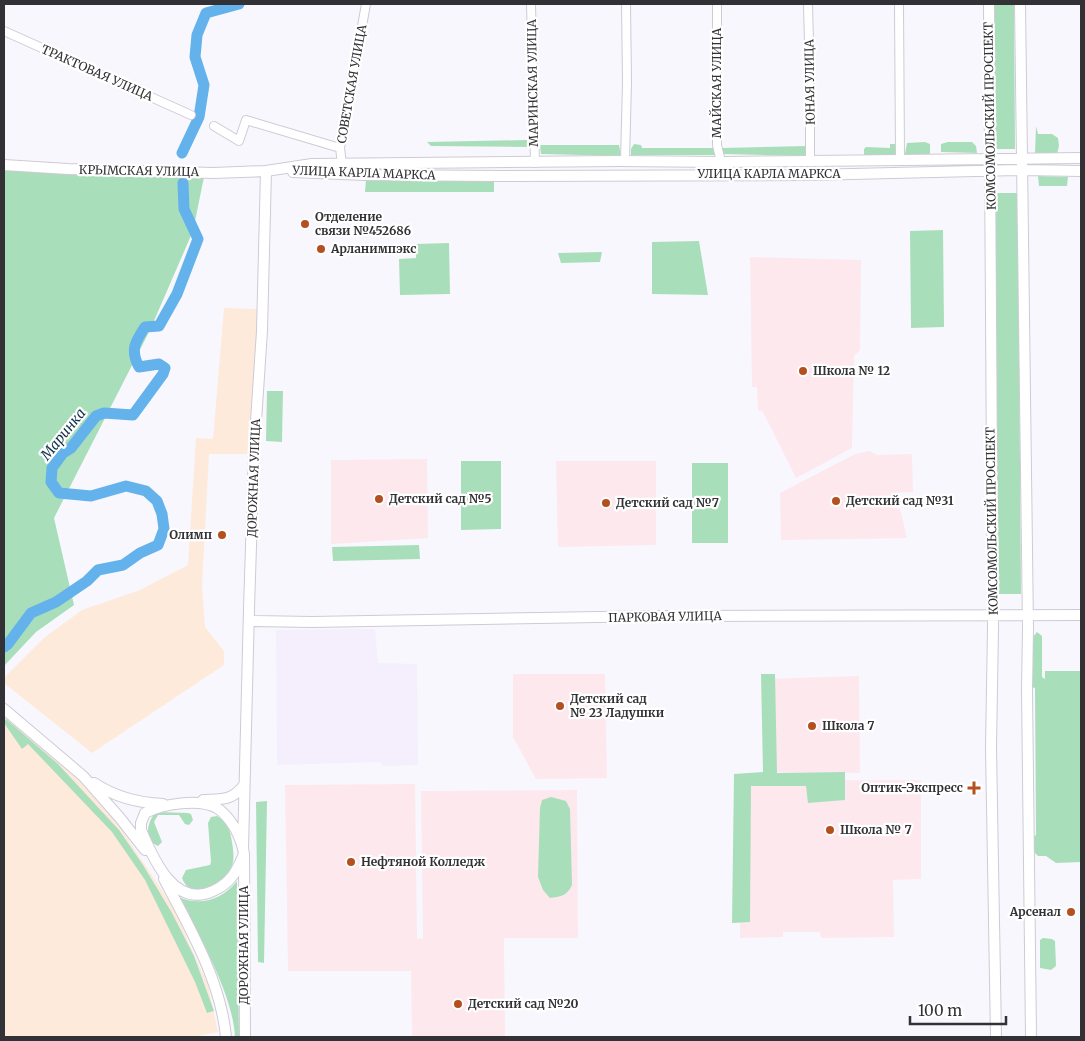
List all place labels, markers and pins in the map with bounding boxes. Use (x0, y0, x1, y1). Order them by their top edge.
place label: Отделение связи №452686 (315, 209, 411, 238)
marker: Отделение связи №452686 (299, 218, 311, 230)
place label: Арланимпэкс (330, 241, 416, 256)
marker: Арланимпэкс (315, 243, 327, 255)
place label: Школа № 12 (813, 363, 890, 378)
marker: Школа № 12 (797, 365, 809, 377)
place label: Детский сад №5 (389, 491, 492, 506)
marker: Детский сад №5 (373, 493, 385, 505)
place label: Детский сад №31 (846, 493, 954, 508)
place label: Детский сад №7 (616, 495, 719, 510)
marker: Детский сад №31 (830, 495, 842, 507)
marker: Детский сад №7 (600, 497, 612, 509)
place label: Олимп (169, 527, 212, 542)
marker: Олимп (216, 529, 228, 541)
place label: Детский сад № 23 Ладушки (570, 691, 665, 720)
marker: Детский сад № 23 Ладушки (554, 700, 566, 712)
place label: Школа 7 (822, 718, 875, 733)
marker: Школа 7 (806, 720, 818, 732)
place label: Оптик-Экспресс (861, 780, 963, 795)
marker: Оптик-Экспресс (967, 781, 981, 795)
place label: Школа № 7 (840, 822, 912, 837)
marker: Школа № 7 (824, 824, 836, 836)
place label: Нефтяной Колледж (361, 854, 486, 869)
marker: Нефтяной Колледж (345, 856, 357, 868)
place label: Арсенал (1009, 904, 1062, 919)
marker: Арсенал (1065, 906, 1077, 918)
place label: Детский сад №20 (468, 996, 579, 1011)
marker: Детский сад №20 (452, 998, 464, 1010)

